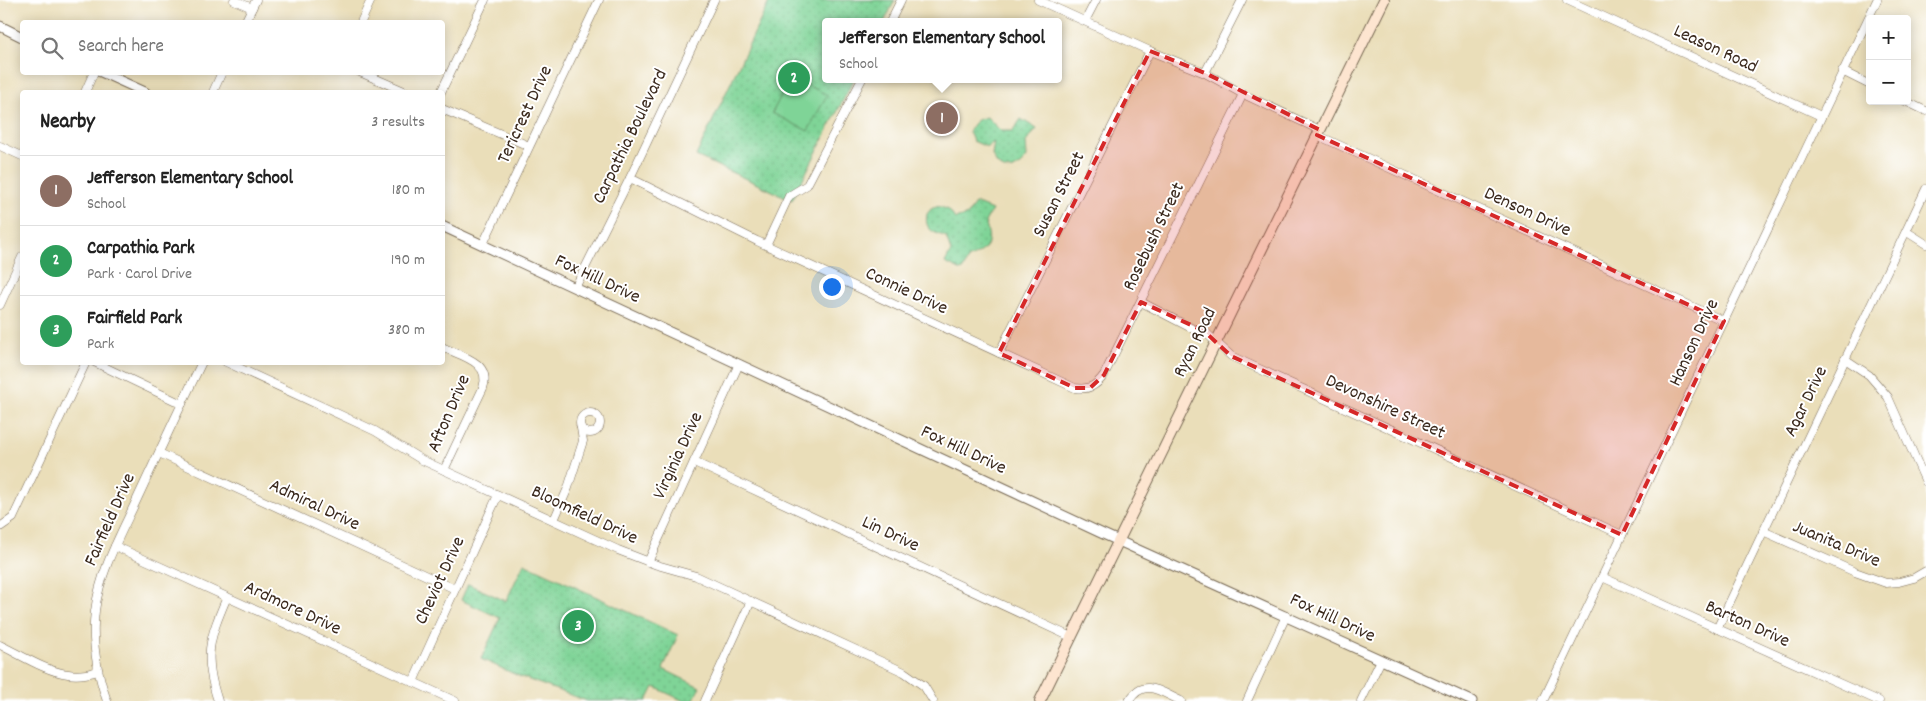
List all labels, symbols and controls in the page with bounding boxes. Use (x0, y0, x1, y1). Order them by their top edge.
map controls (1866, 15, 1911, 105)
button: + (1866, 15, 1911, 60)
popup (822, 18, 1062, 83)
street label: Leason Road (1668, 19, 1762, 81)
search box (20, 20, 445, 75)
text: Jefferson Elementary School (839, 26, 1045, 53)
icon: search (38, 34, 66, 62)
text: Search here (78, 34, 164, 61)
text: School (839, 53, 878, 76)
pin: 2 (778, 59, 810, 97)
button: − (1866, 60, 1911, 105)
street label: Tericrest Drive (491, 61, 561, 169)
street label: Carpathia Boulevard (587, 65, 675, 209)
pin: 1 (926, 99, 958, 137)
text: Nearby (40, 108, 95, 138)
text: 3 results (371, 111, 425, 134)
street label: Susan Street (1027, 148, 1093, 242)
text: Jefferson Elementary School (87, 166, 293, 193)
street label: Rosebush Street (1117, 178, 1193, 296)
text: 1 (54, 179, 58, 202)
text: 180 m (392, 179, 425, 202)
street label: Denson Drive (1479, 181, 1575, 245)
text: School (87, 193, 126, 216)
text: Carpathia Park (87, 236, 195, 263)
street label: Fox Hill Drive (550, 248, 644, 312)
text: 2 (53, 249, 60, 272)
text: 190 m (391, 249, 425, 272)
street label: Connie Drive (860, 261, 952, 323)
text: Park · Carol Drive (87, 263, 192, 286)
your location (819, 274, 845, 300)
street label: Hanson Drive (1663, 295, 1727, 391)
street label: Ryan Road (1168, 304, 1224, 382)
text: Fairfield Park (87, 306, 182, 333)
text: 3 (52, 319, 60, 342)
text: 380 m (388, 319, 425, 342)
text: Park (87, 333, 114, 356)
street label: Agar Drive (1778, 362, 1836, 442)
street label: Devonshire Street (1321, 368, 1449, 448)
street label: Afton Drive (421, 371, 479, 457)
street label: Virginia Drive (647, 408, 711, 504)
street label: Fox Hill Drive (916, 419, 1010, 483)
street label: Fairfield Drive (78, 469, 144, 571)
street label: Admiral Drive (264, 473, 364, 539)
street label: Bloomfield Drive (526, 479, 642, 553)
street label: Lin Drive (857, 510, 923, 560)
street label: Juanita Drive (1788, 514, 1884, 576)
street label: Cheviot Drive (409, 533, 473, 629)
street label: Ardmore Drive (239, 575, 345, 643)
street label: Fox Hill Drive (1285, 587, 1379, 651)
street label: Barton Drive (1700, 594, 1794, 656)
pin: 3 (562, 607, 594, 645)

